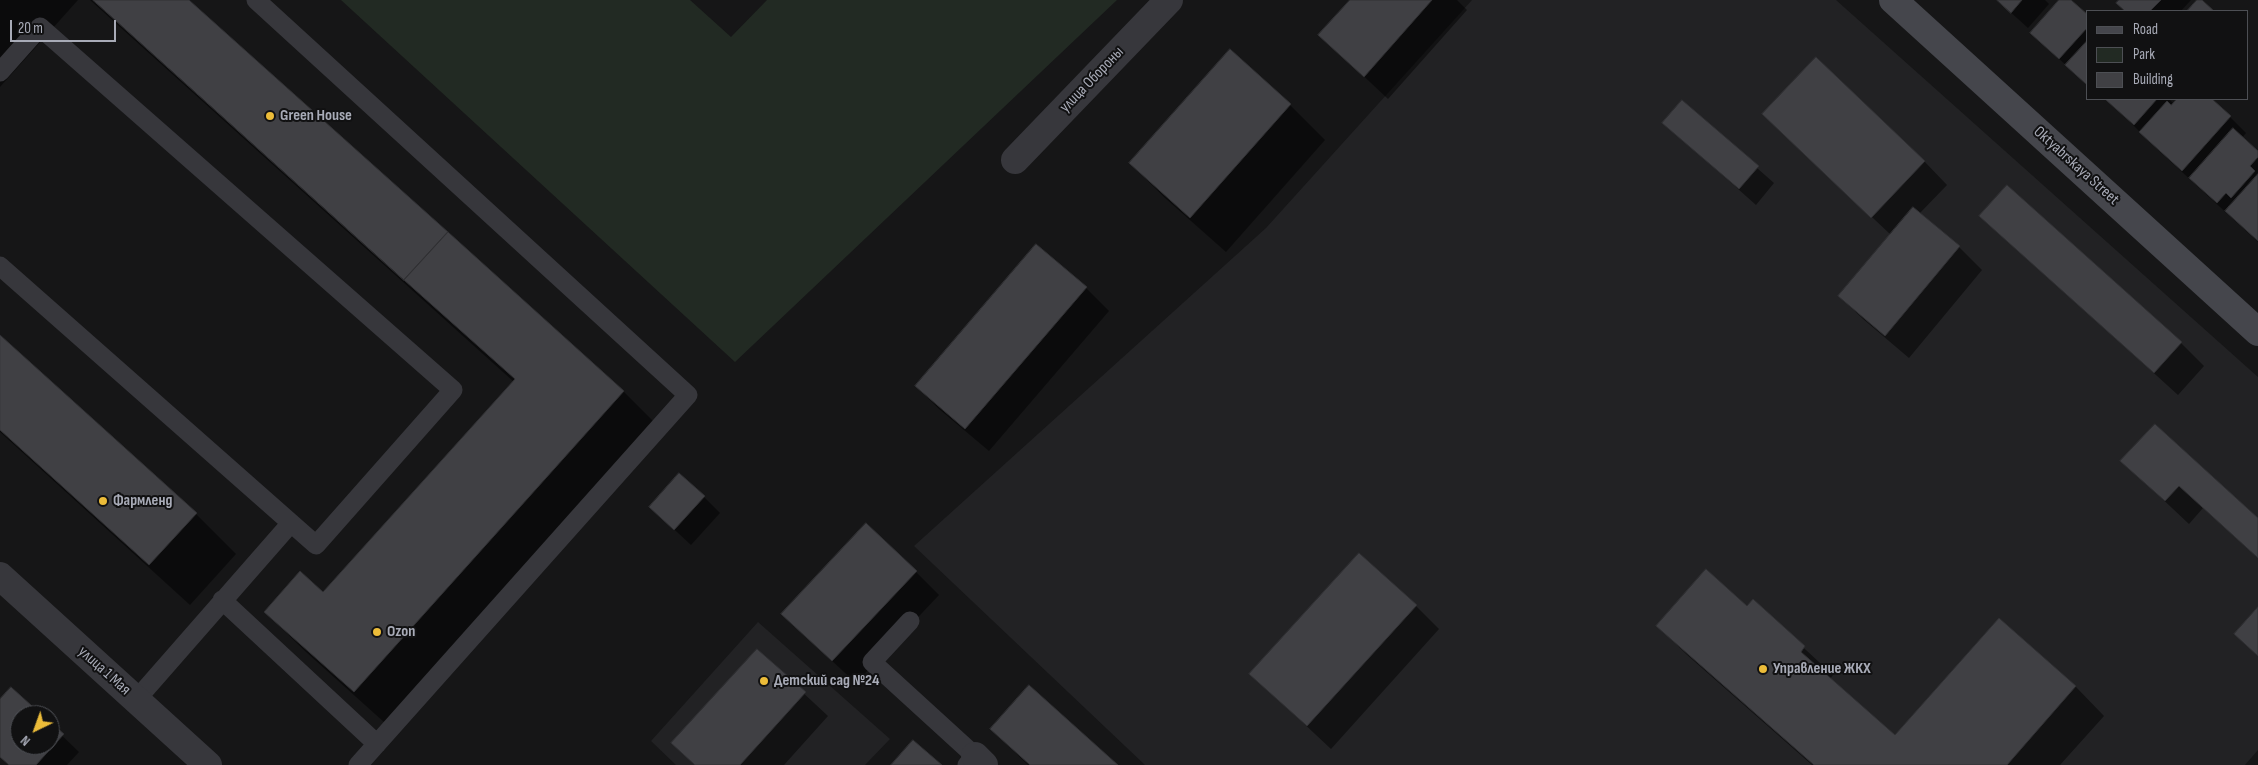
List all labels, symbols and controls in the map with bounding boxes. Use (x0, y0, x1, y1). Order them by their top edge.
scale bar (12, 10, 119, 42)
legend (2086, 10, 2248, 100)
text: 20 m (18, 19, 43, 38)
text: Road (2133, 20, 2158, 39)
street label: улица Обороны (1056, 43, 1128, 117)
text: Park (2133, 45, 2155, 64)
text: Building (2133, 70, 2173, 89)
place label: Green House (280, 106, 352, 126)
marker: Green House (264, 110, 276, 122)
street label: Oktyabrskaya Street (2029, 123, 2123, 209)
place label: Фармленд (113, 491, 172, 511)
marker: Фармленд (97, 495, 109, 507)
place label: Ozon (387, 622, 415, 642)
marker: Ozon (371, 626, 383, 638)
street label: улица 1 Мая (74, 643, 134, 699)
place label: Управление ЖКХ (1773, 659, 1871, 679)
marker: Управление ЖКХ (1757, 663, 1769, 675)
place label: Детский сад №24 (774, 671, 879, 691)
marker: Детский сад №24 (758, 675, 770, 687)
north arrow (10, 705, 60, 755)
text: N (17, 732, 34, 750)

